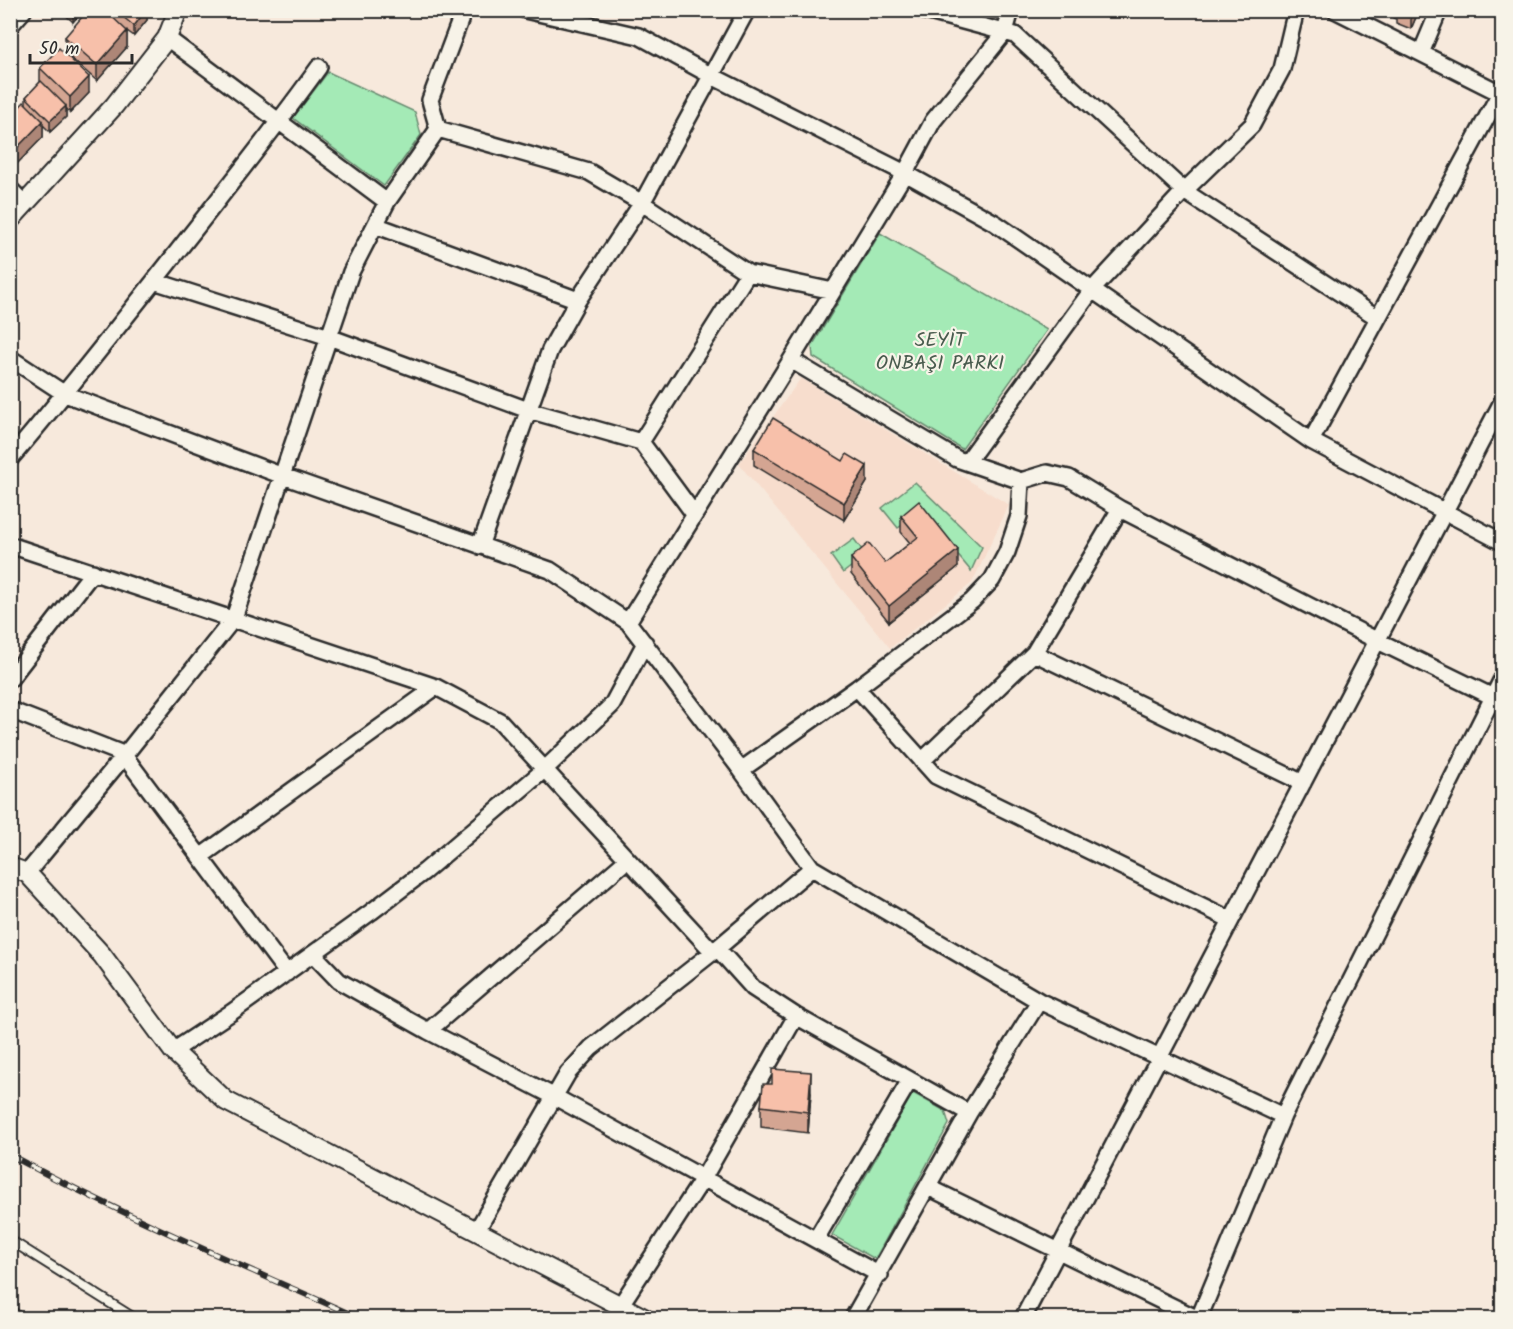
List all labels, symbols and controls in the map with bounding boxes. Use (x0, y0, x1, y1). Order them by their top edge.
scale bar (30, 27, 132, 65)
text: 50 m (39, 35, 79, 64)
park label: SEYİT ONBAŞI PARKI (876, 325, 1004, 380)

